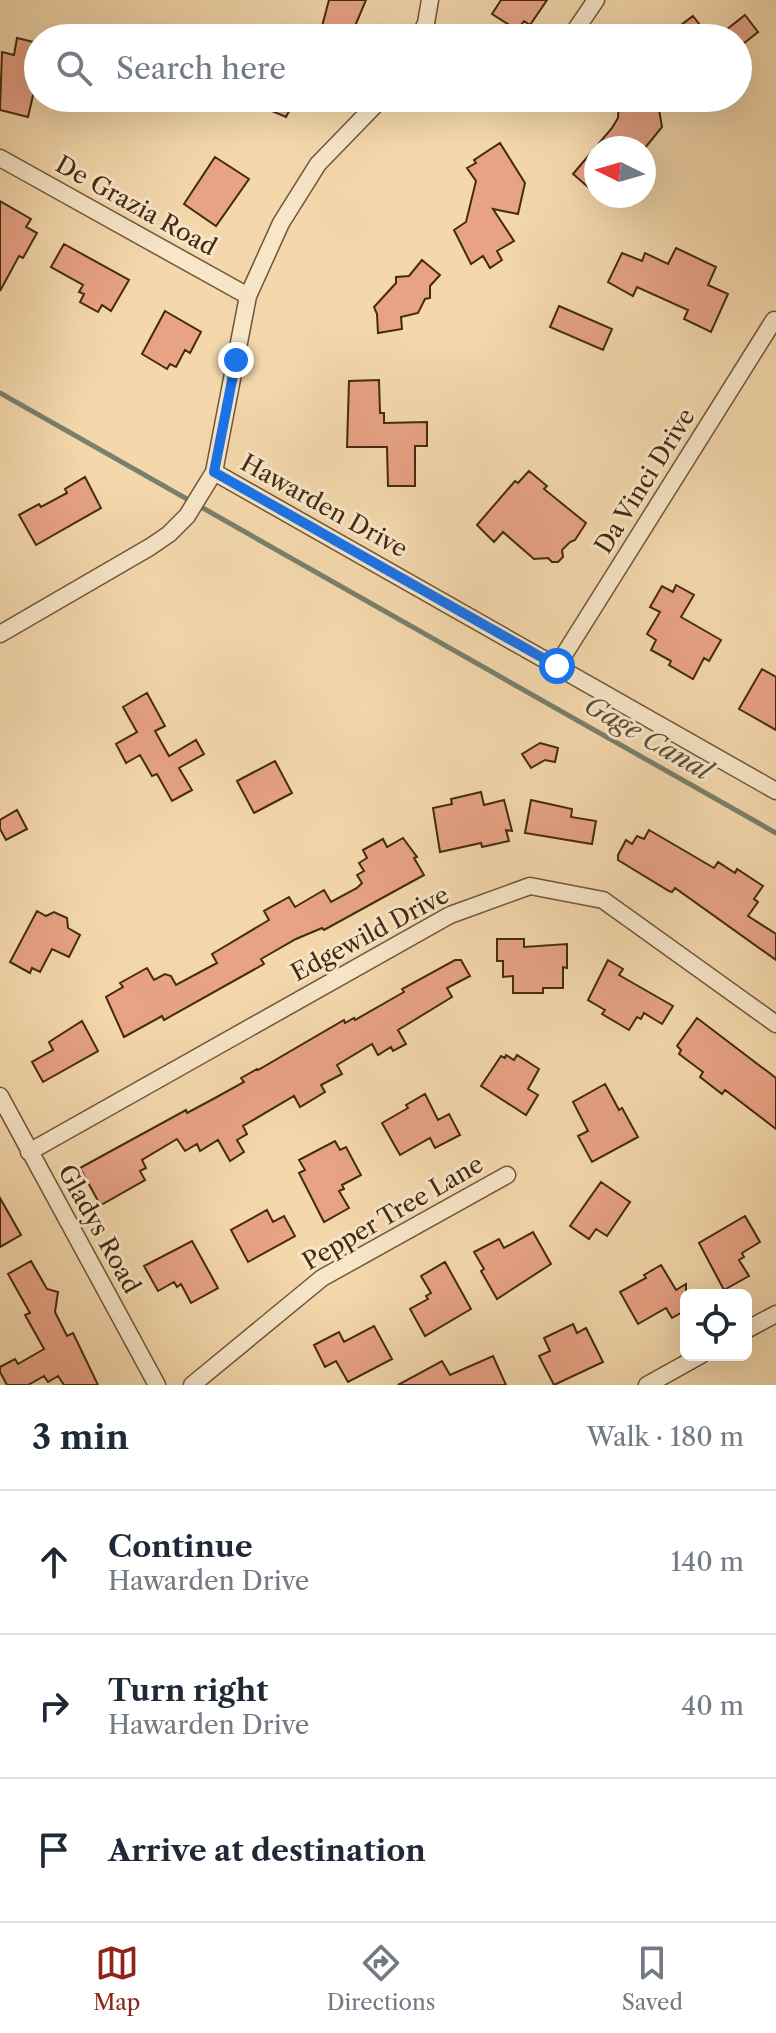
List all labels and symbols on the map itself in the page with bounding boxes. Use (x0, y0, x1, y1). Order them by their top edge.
north arrow (584, 136, 656, 208)
street label: De Grazia Road (51, 149, 222, 262)
route end (218, 342, 254, 378)
street label: Da Vinci Drive (588, 403, 701, 559)
street label: Hawarden Drive (236, 448, 413, 563)
route start (539, 648, 575, 684)
water label: Gage Canal (579, 689, 720, 789)
street label: Edgewild Drive (286, 880, 454, 987)
street label: Pepper Tree Lane (297, 1149, 488, 1276)
street label: Gladys Road (52, 1159, 147, 1298)

